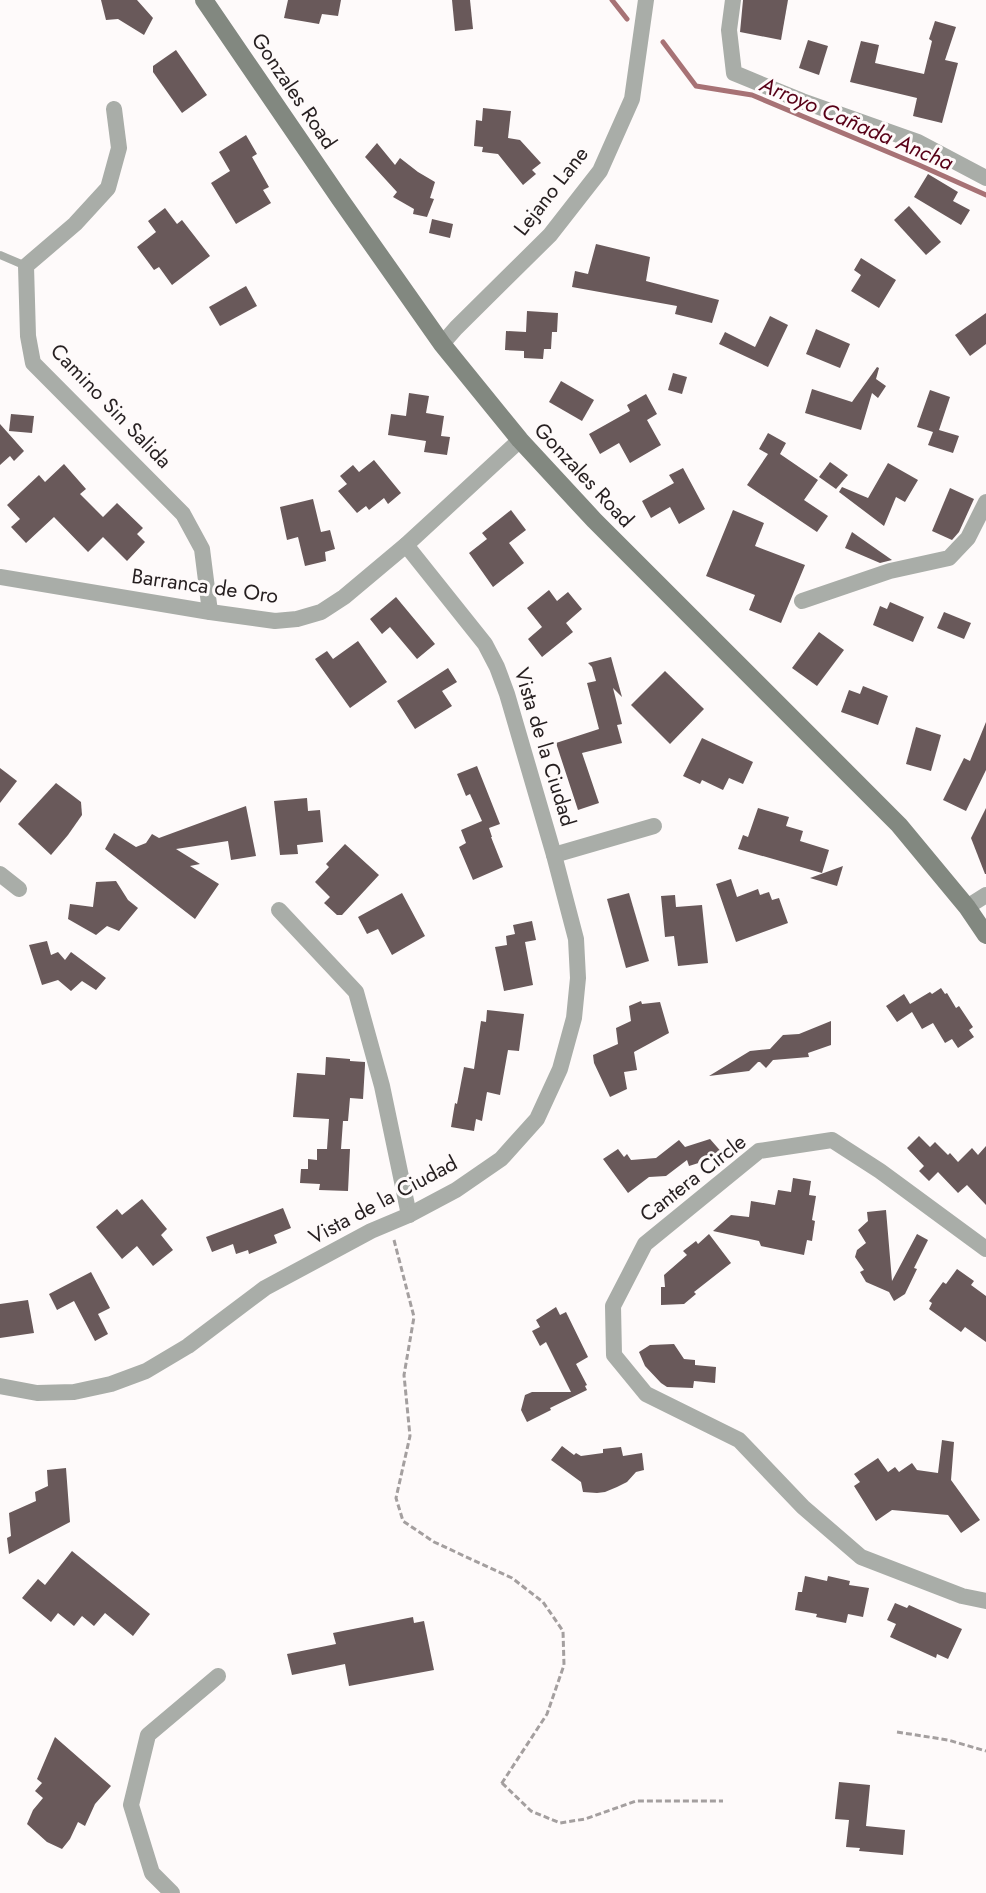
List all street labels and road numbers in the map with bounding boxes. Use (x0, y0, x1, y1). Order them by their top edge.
street label: Gonzales Road (244, 27, 344, 155)
street label: Lejano Lane (507, 140, 595, 242)
street label: Camino Sin Salida (43, 337, 179, 475)
street label: Gonzales Road (527, 416, 641, 534)
street label: Barranca de Oro (130, 561, 280, 611)
street label: Vista de la Ciudad (507, 664, 583, 830)
street label: Cantera Circle (634, 1127, 753, 1229)
street label: Vista de la Ciudad (303, 1148, 463, 1252)

